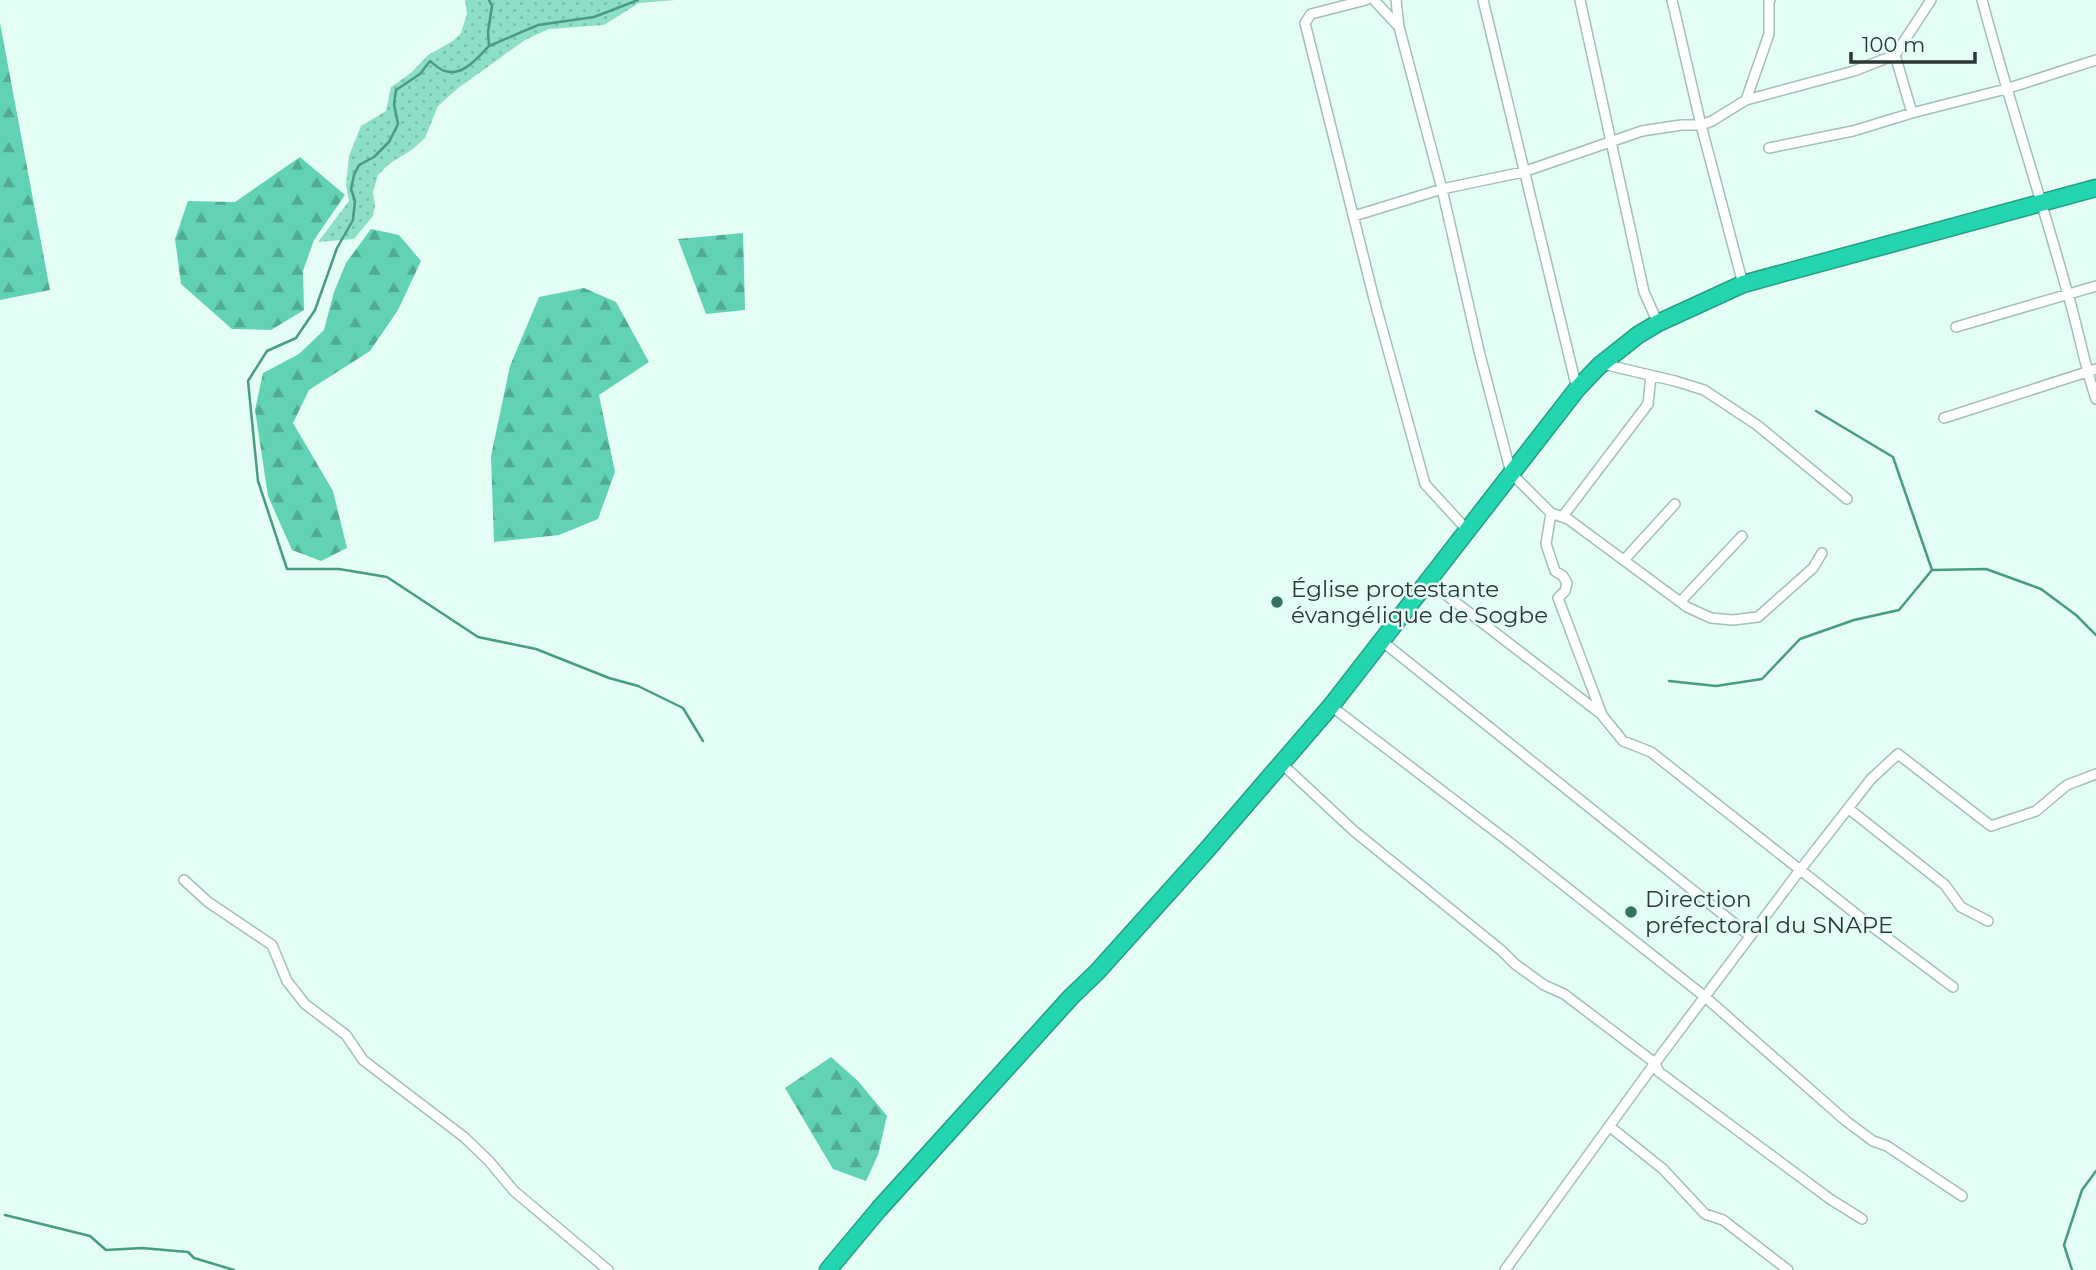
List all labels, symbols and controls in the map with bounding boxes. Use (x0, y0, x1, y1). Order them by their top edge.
scale bar (1851, 21, 1975, 65)
text: 100 m (1862, 32, 1925, 57)
place label: Église protestante évangélique de Sogbe (1291, 575, 1548, 629)
marker: Église protestante évangélique de Sogbe (1269, 594, 1285, 610)
place label: Direction préfectoral du SNAPE (1645, 885, 1893, 939)
marker: Direction préfectoral du SNAPE (1623, 904, 1639, 920)

